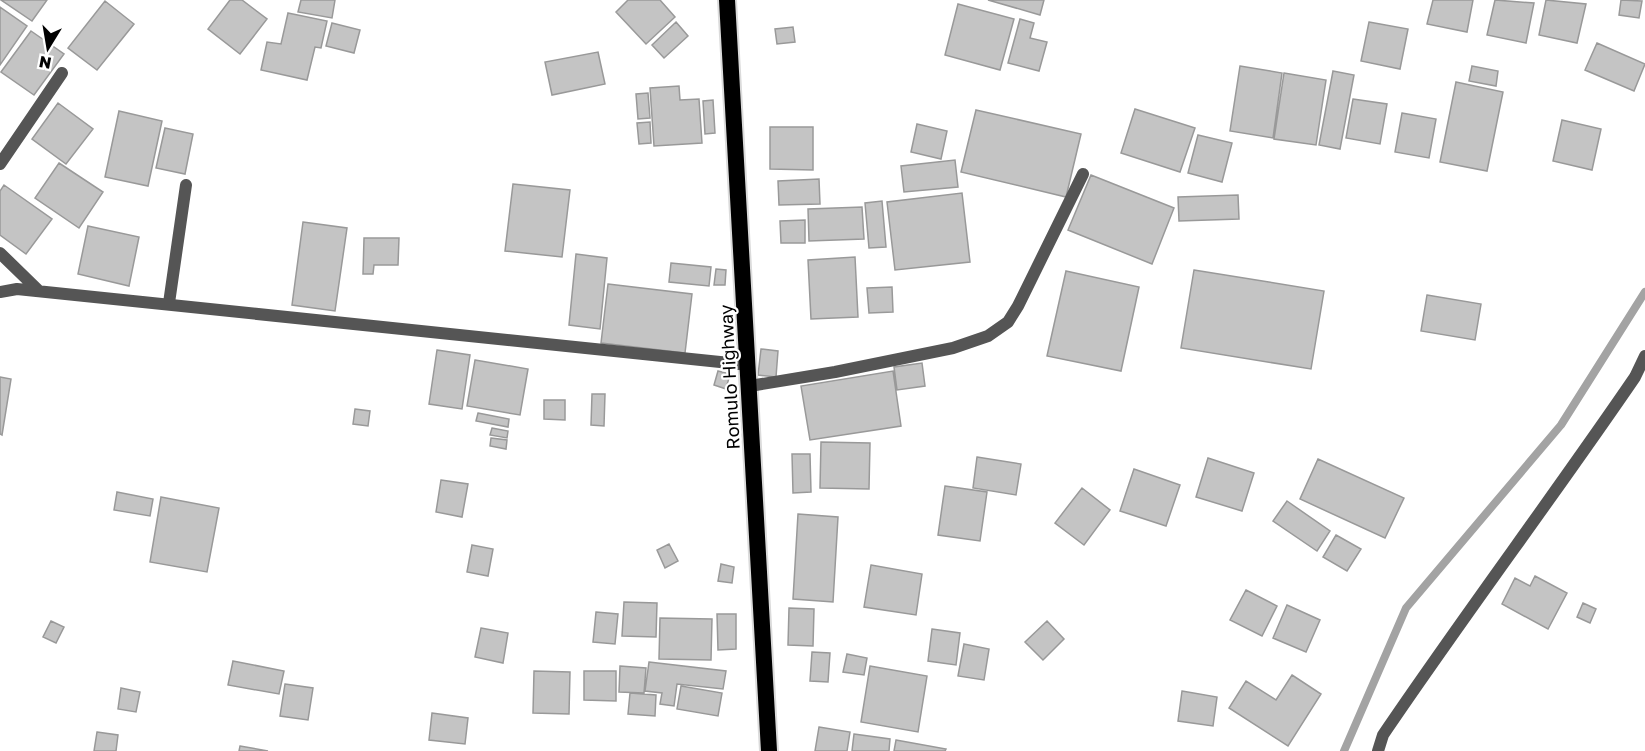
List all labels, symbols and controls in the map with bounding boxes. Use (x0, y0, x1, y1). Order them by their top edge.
north arrow (18, 18, 78, 78)
text: N (37, 52, 53, 74)
street label: Romulo Highway (714, 304, 744, 450)

